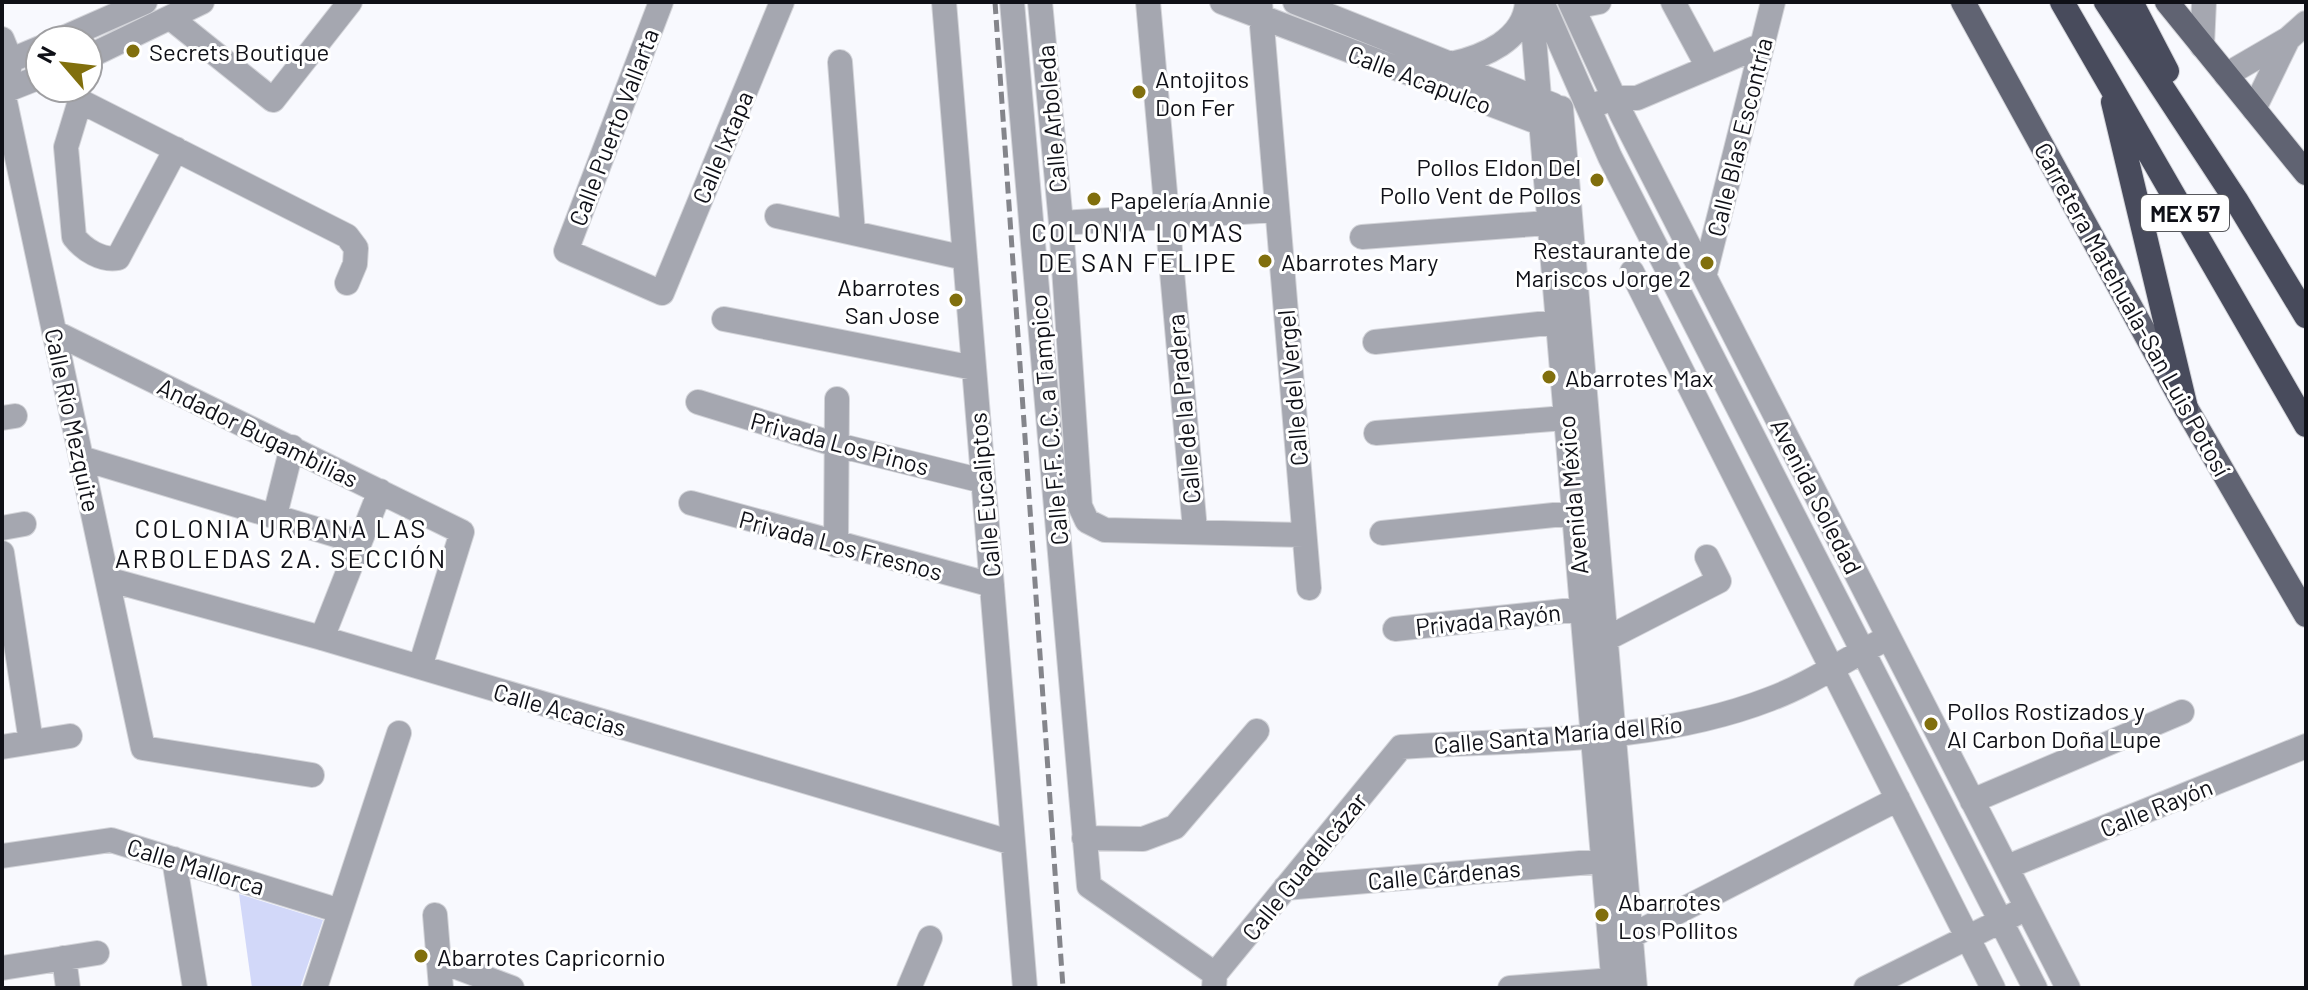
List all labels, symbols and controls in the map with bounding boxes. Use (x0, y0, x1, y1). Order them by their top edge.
north arrow (24, 24, 104, 104)
street label: Calle Puerto Vallarta (562, 24, 664, 230)
street label: Calle Blas Escontría (1700, 35, 1778, 239)
place label: Secrets Boutique (149, 37, 329, 66)
street label: Calle Acapulco (1344, 38, 1496, 120)
text: N (31, 42, 60, 67)
marker: Secrets Boutique (124, 42, 142, 60)
street label: Calle Arboleda (1030, 44, 1072, 194)
place label: Antojitos Don Fer (1155, 64, 1249, 121)
marker: Antojitos Don Fer (1130, 83, 1148, 101)
street label: Calle Ixtapa (685, 86, 759, 208)
street label: Carretera Matehuala-San Luis Potosí (2029, 137, 2237, 481)
place label: Pollos Eldon Del Pollo Vent de Pollos (1380, 152, 1581, 209)
marker: Pollos Eldon Del Pollo Vent de Pollos (1588, 171, 1606, 189)
place label: Papelería Annie (1110, 185, 1271, 214)
marker: Papelería Annie (1085, 190, 1103, 208)
road number: MEX 57 (2141, 195, 2229, 231)
district label: COLONIA LOMAS DE SAN FELIPE (1031, 216, 1245, 277)
place label: Restaurante de Mariscos Jorge 2 (1515, 235, 1691, 292)
place label: Abarrotes Mary (1281, 247, 1438, 276)
marker: Abarrotes Mary (1256, 252, 1274, 270)
marker: Restaurante de Mariscos Jorge 2 (1698, 254, 1716, 272)
place label: Abarrotes San Jose (837, 272, 940, 329)
marker: Abarrotes San Jose (947, 291, 965, 309)
street label: Calle F.F. C.C. a Tampico (1023, 293, 1073, 547)
street label: Calle del Vergel (1271, 309, 1313, 467)
street label: Calle de la Pradera (1160, 313, 1206, 505)
street label: Calle Río Mezquite (39, 326, 107, 514)
place label: Abarrotes Max (1565, 363, 1713, 392)
marker: Abarrotes Max (1540, 368, 1558, 386)
street label: Andador Bugambilias (153, 371, 363, 493)
street label: Privada Los Pinos (748, 405, 932, 481)
street label: Calle Eucaliptos (962, 411, 1006, 579)
street label: Avenida Soledad (1765, 413, 1869, 579)
street label: Avenida México (1551, 414, 1593, 576)
street label: Privada Los Fresnos (736, 504, 946, 586)
district label: COLONIA URBANA LAS ARBOLEDAS 2A. SECCIÓN (115, 512, 447, 573)
street label: Privada Rayón (1414, 597, 1562, 641)
street label: Calle Acacias (490, 676, 630, 742)
place label: Pollos Rostizados y Al Carbon Doña Lupe (1947, 696, 2161, 753)
street label: Calle Santa María del Río (1432, 709, 1684, 759)
marker: Pollos Rostizados y Al Carbon Doña Lupe (1922, 715, 1940, 733)
street label: Calle Rayón (2096, 771, 2216, 843)
street label: Calle Guadalcázar (1235, 786, 1373, 946)
street label: Calle Mallorca (124, 831, 268, 901)
street label: Calle Cárdenas (1366, 853, 1522, 895)
place label: Abarrotes Los Pollitos (1618, 887, 1738, 944)
marker: Abarrotes Los Pollitos (1593, 906, 1611, 924)
place label: Abarrotes Capricornio (437, 942, 666, 971)
marker: Abarrotes Capricornio (412, 947, 430, 965)

